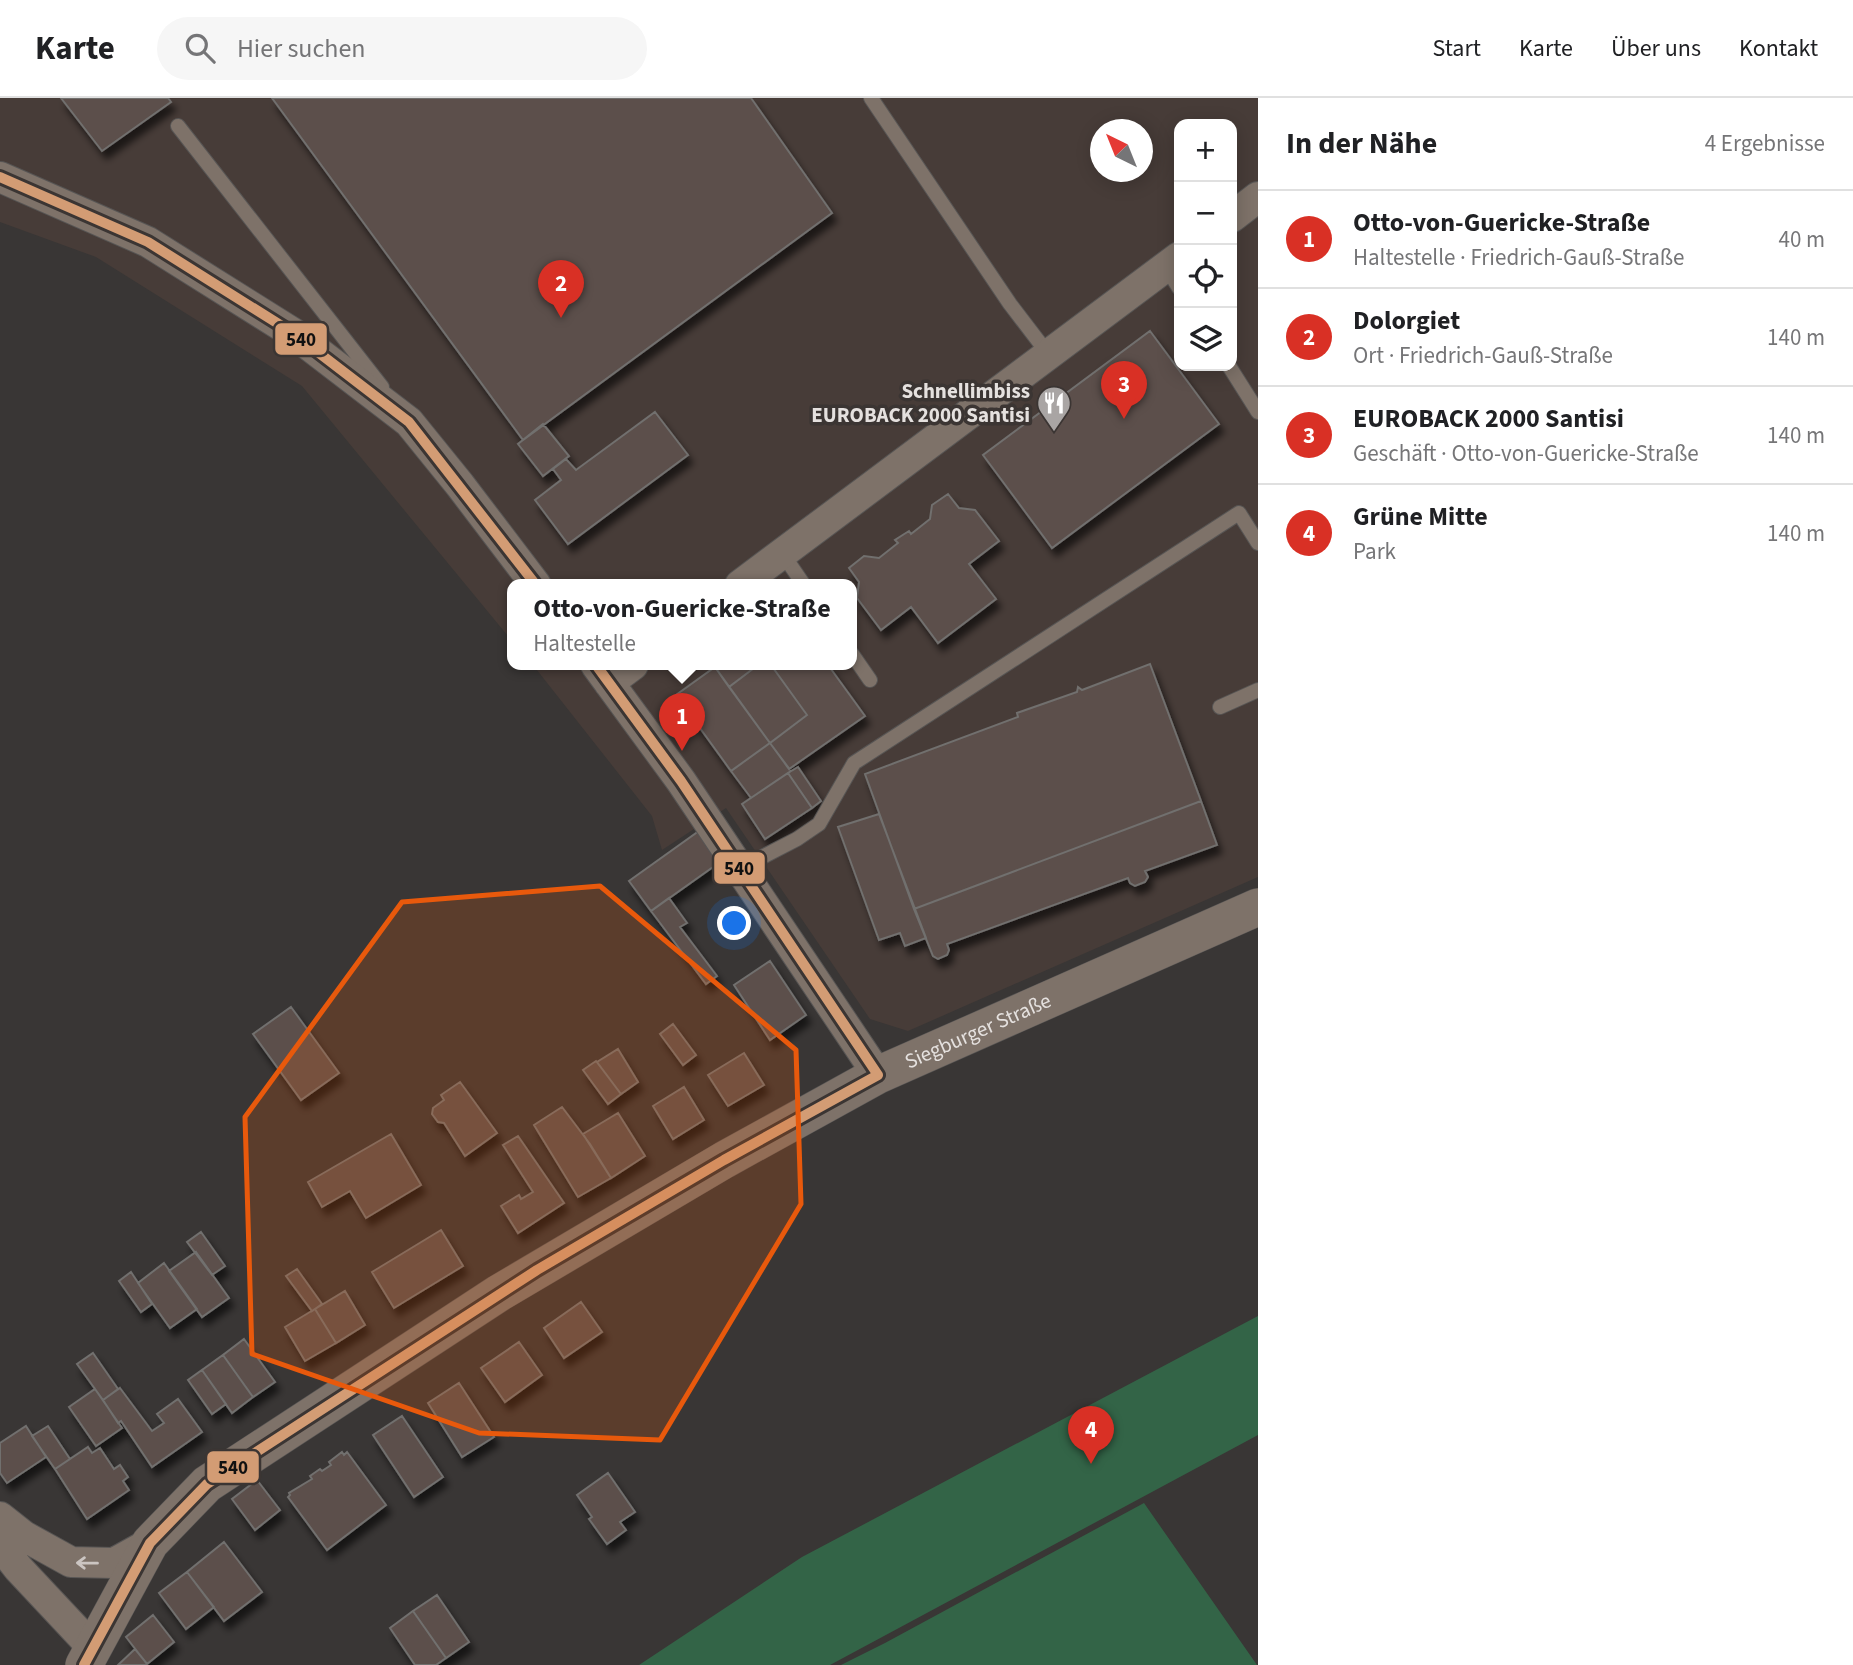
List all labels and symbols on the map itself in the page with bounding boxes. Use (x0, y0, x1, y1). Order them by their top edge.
north arrow (1090, 119, 1153, 182)
pin: 2 (538, 260, 584, 318)
line badge: 540 (274, 322, 328, 356)
text: 540 (286, 327, 316, 354)
pin: 3 (1101, 361, 1147, 419)
place label: Schnellimbiss EUROBACK 2000 Santisi (811, 376, 1030, 430)
restaurant icon: Schnellimbiss EUROBACK 2000 Santisi (1035, 384, 1073, 433)
pin: 1 (659, 693, 705, 751)
line badge: 540 (713, 851, 766, 885)
text: 540 (724, 856, 754, 883)
your location (717, 906, 751, 940)
street label: Siegburger Straße (900, 985, 1056, 1076)
pin: 4 (1068, 1406, 1114, 1464)
line badge: 540 (206, 1450, 260, 1484)
text: 540 (218, 1455, 248, 1482)
one-way arrow (76, 1556, 99, 1569)

